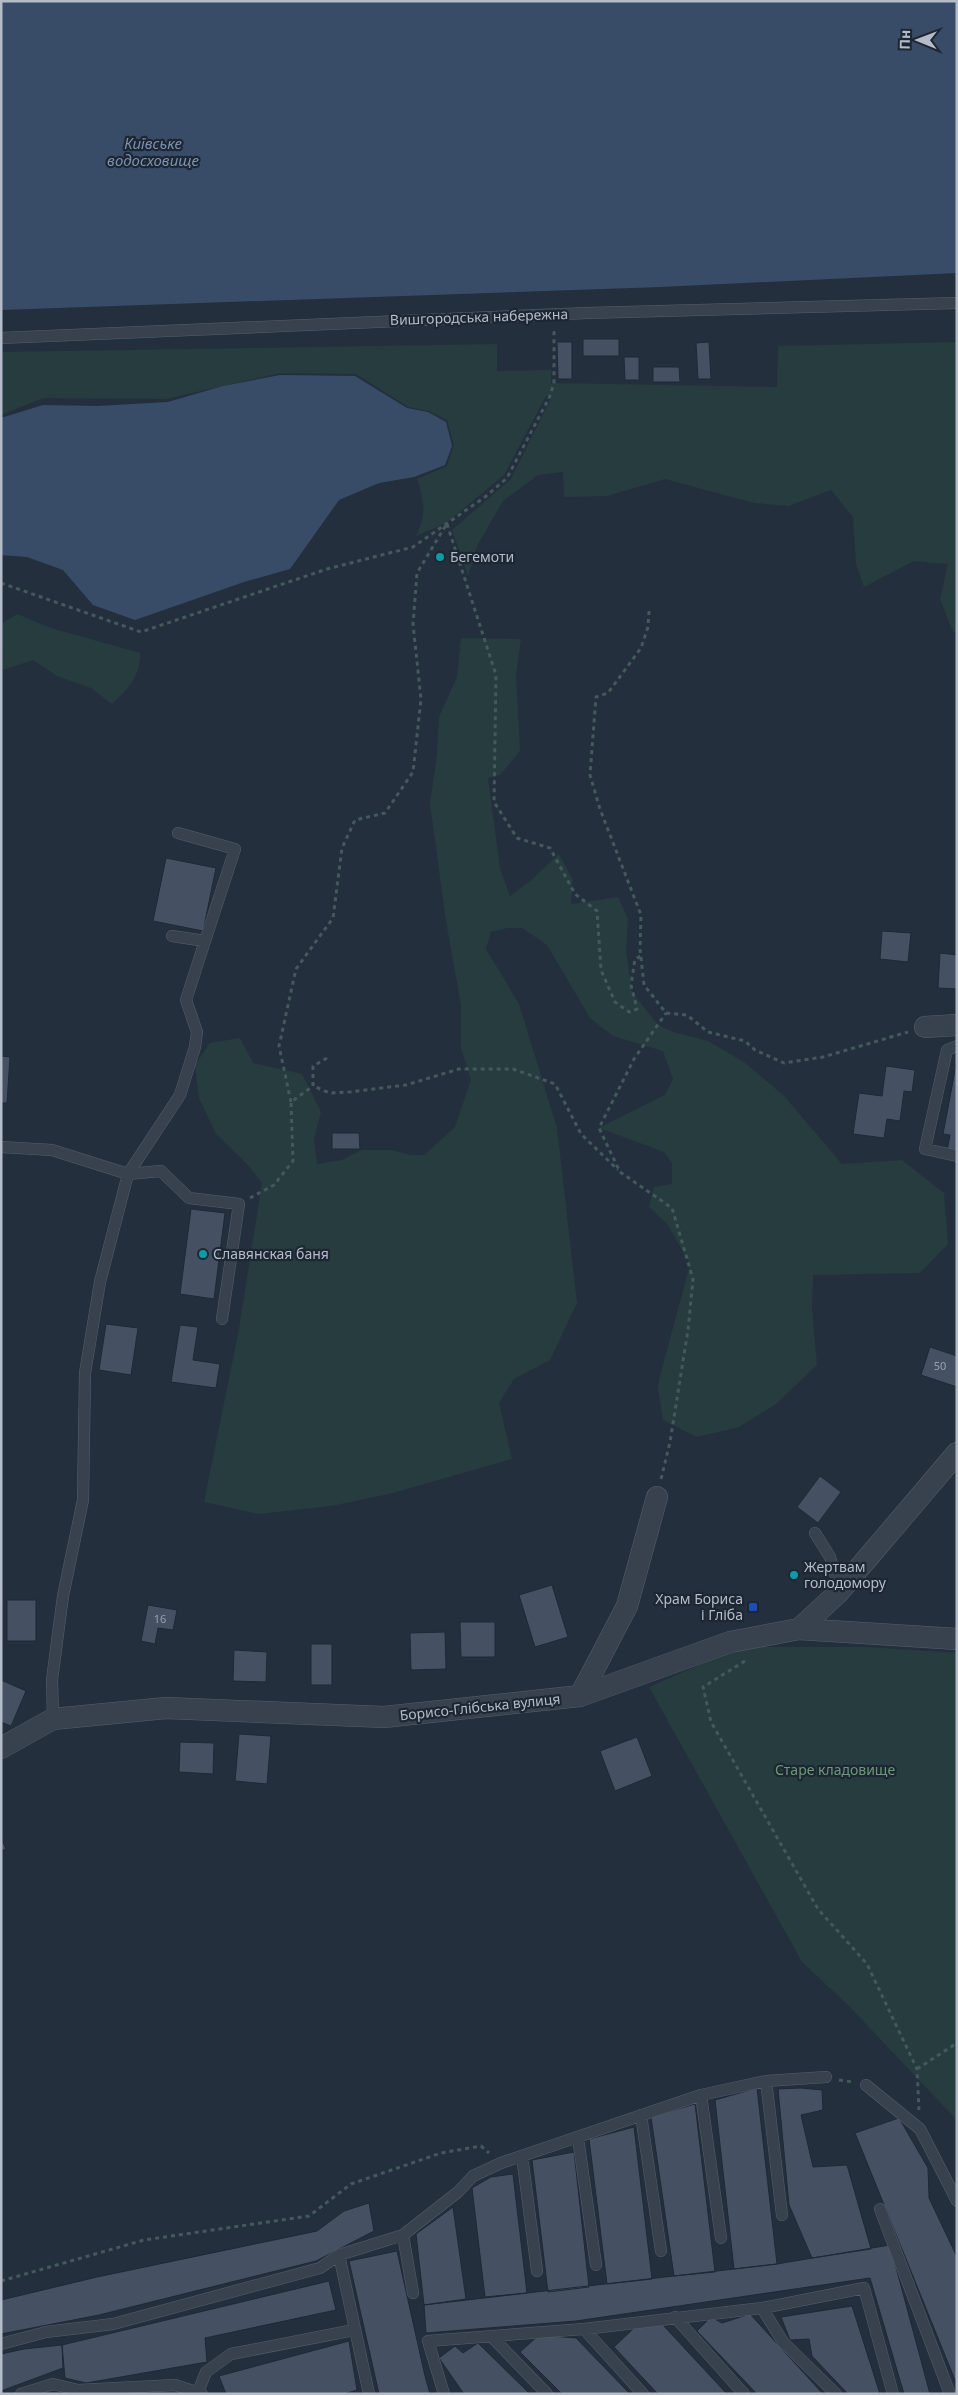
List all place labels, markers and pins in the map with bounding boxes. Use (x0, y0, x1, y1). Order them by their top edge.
place label: Бегемоти (450, 547, 514, 566)
marker: Бегемоти (434, 551, 446, 563)
place label: Славянская баня (213, 1244, 329, 1263)
marker: Славянская баня (197, 1248, 209, 1260)
place label: Жертвам голодомору (804, 1557, 887, 1592)
marker: Жертвам голодомору (788, 1569, 800, 1581)
place label: Храм Бориса і Гліба (655, 1589, 743, 1624)
marker: Храм Бориса і Гліба (747, 1601, 759, 1613)

